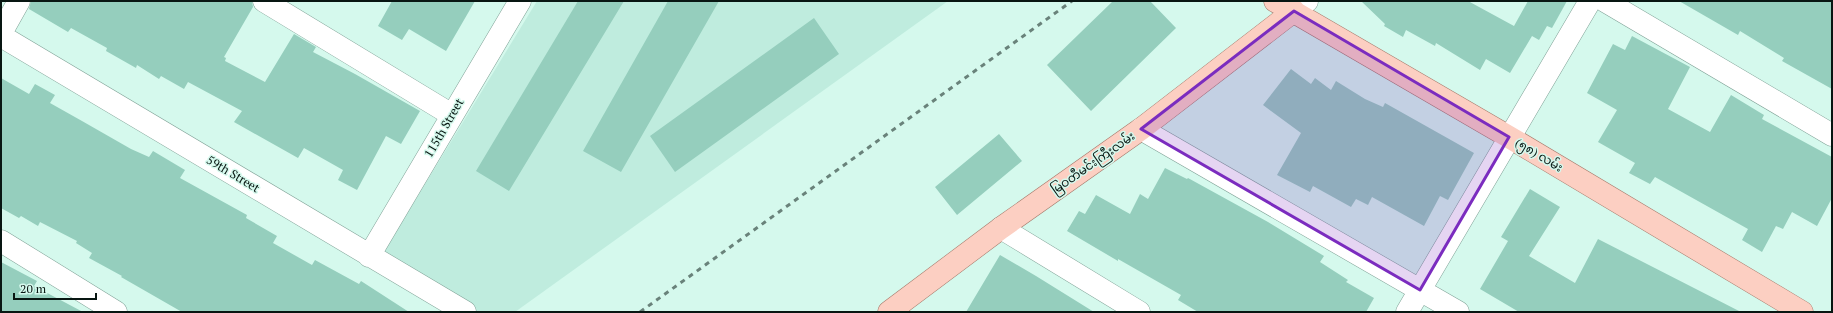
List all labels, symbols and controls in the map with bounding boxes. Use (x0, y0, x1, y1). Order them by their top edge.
street label: 115th Street (421, 95, 467, 160)
street label: မြဝတီမင်းကြီးလမ်း (1047, 127, 1139, 199)
street label: (၅၈) လမ်း (1511, 134, 1566, 177)
street label: 59th Street (204, 152, 263, 196)
scale bar (14, 275, 96, 301)
text: 20 m (20, 281, 47, 296)

